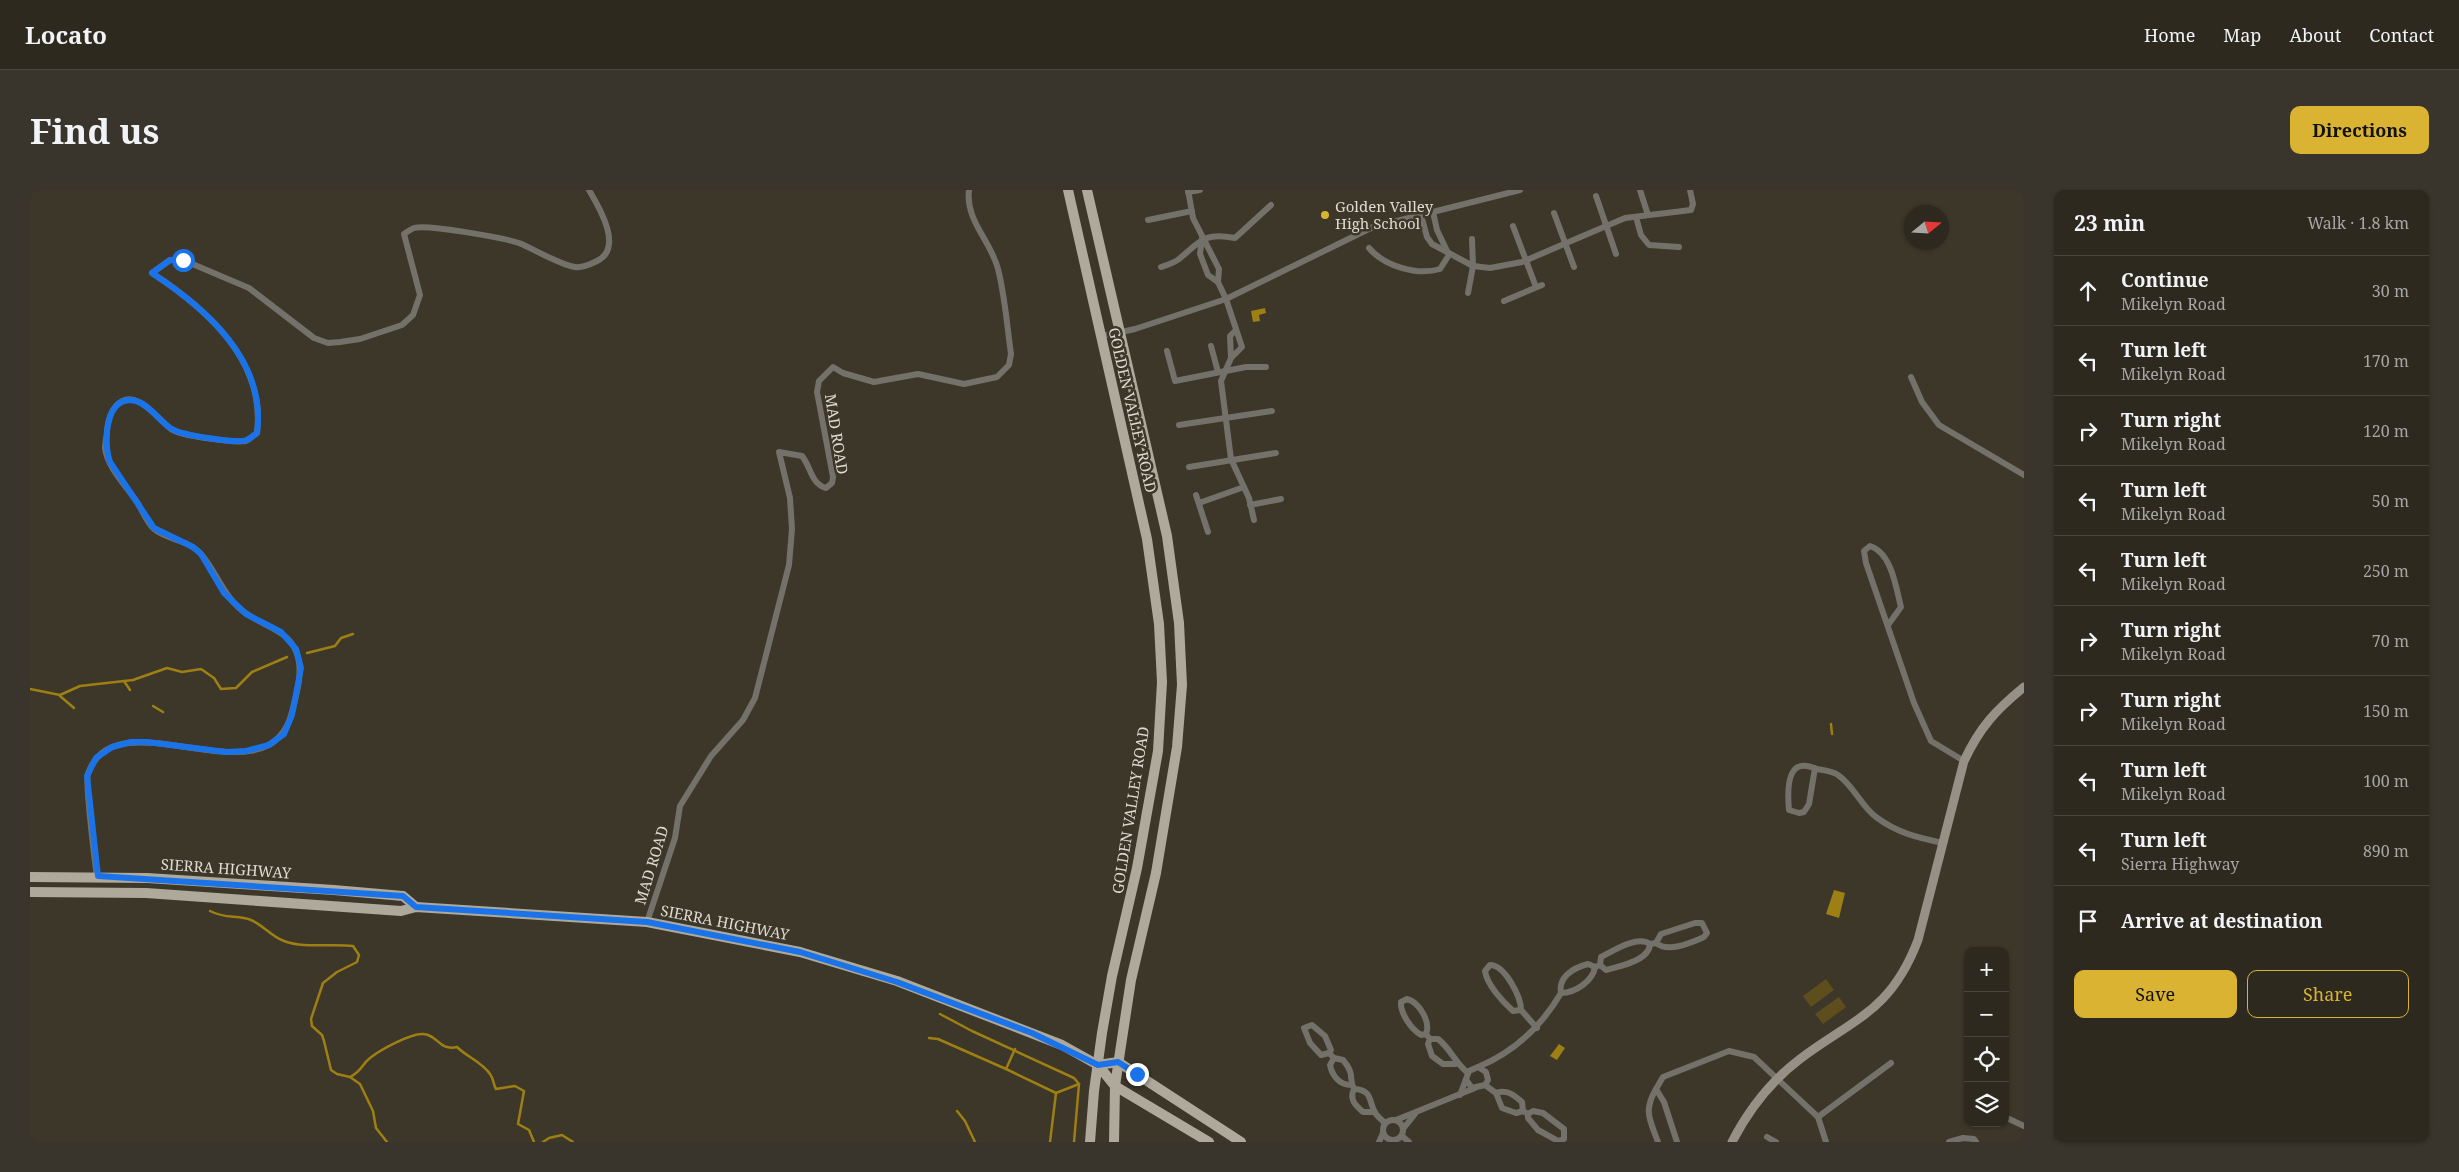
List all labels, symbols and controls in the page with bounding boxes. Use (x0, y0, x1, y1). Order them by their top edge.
text: Locato (25, 18, 107, 51)
text: Home (2144, 23, 2195, 47)
text: Map (2223, 23, 2261, 47)
text: About (2289, 23, 2341, 47)
text: Contact (2369, 23, 2434, 47)
button: Directions (2290, 106, 2429, 154)
text: Find us (30, 107, 159, 154)
place label: Golden Valley High School (1335, 196, 1434, 233)
north arrow (1904, 205, 1949, 250)
marker: Golden Valley High School (1319, 209, 1331, 221)
text: 23 min (2074, 209, 2145, 237)
text: Walk · 1.8 km (2307, 212, 2409, 234)
route start (172, 249, 195, 272)
text: Continue (2121, 267, 2209, 293)
icon: ahead (2074, 277, 2102, 305)
text: 30 m (2372, 280, 2409, 302)
text: Mikelyn Road (2121, 293, 2226, 315)
street label: GOLDEN VALLEY ROAD (1104, 325, 1162, 495)
text: Turn left (2121, 337, 2207, 363)
icon: left (2074, 347, 2102, 375)
text: 170 m (2363, 350, 2409, 372)
text: Mikelyn Road (2121, 363, 2226, 385)
street label: MAD ROAD (821, 392, 853, 476)
text: Turn right (2121, 407, 2221, 433)
icon: right (2074, 417, 2102, 445)
text: 120 m (2363, 420, 2409, 442)
text: Mikelyn Road (2121, 433, 2226, 455)
text: Turn left (2121, 477, 2207, 503)
icon: left (2074, 487, 2102, 515)
text: 50 m (2372, 490, 2409, 512)
text: Mikelyn Road (2121, 503, 2226, 525)
text: Turn left (2121, 547, 2207, 573)
icon: left (2074, 557, 2102, 585)
text: 250 m (2363, 560, 2409, 582)
text: Mikelyn Road (2121, 573, 2226, 595)
text: Turn right (2121, 617, 2221, 643)
icon: right (2074, 627, 2102, 655)
text: 70 m (2372, 630, 2409, 652)
text: Mikelyn Road (2121, 643, 2226, 665)
text: Turn right (2121, 687, 2221, 713)
icon: right (2074, 697, 2102, 725)
text: 150 m (2363, 700, 2409, 722)
text: Mikelyn Road (2121, 713, 2226, 735)
street label: GOLDEN VALLEY ROAD (1107, 725, 1153, 895)
text: Turn left (2121, 757, 2207, 783)
icon: left (2074, 767, 2102, 795)
text: 100 m (2363, 770, 2409, 792)
text: Mikelyn Road (2121, 783, 2226, 805)
street label: MAD ROAD (630, 823, 672, 907)
text: Turn left (2121, 827, 2207, 853)
icon: left (2074, 837, 2102, 865)
text: 890 m (2363, 840, 2409, 862)
street label: SIERRA HIGHWAY (160, 853, 293, 883)
text: Sierra Highway (2121, 853, 2239, 875)
street label: SIERRA HIGHWAY (659, 900, 792, 944)
icon: arrive (2074, 907, 2102, 935)
text: Arrive at destination (2121, 908, 2323, 934)
map controls (1964, 947, 2009, 1127)
button: + (1964, 947, 2009, 992)
button: Save (2074, 970, 2237, 1018)
button: Share (2247, 970, 2409, 1018)
button: − (1964, 992, 2009, 1037)
button: locate (1964, 1037, 2009, 1082)
route end (1126, 1063, 1149, 1086)
button: layers (1964, 1082, 2009, 1127)

